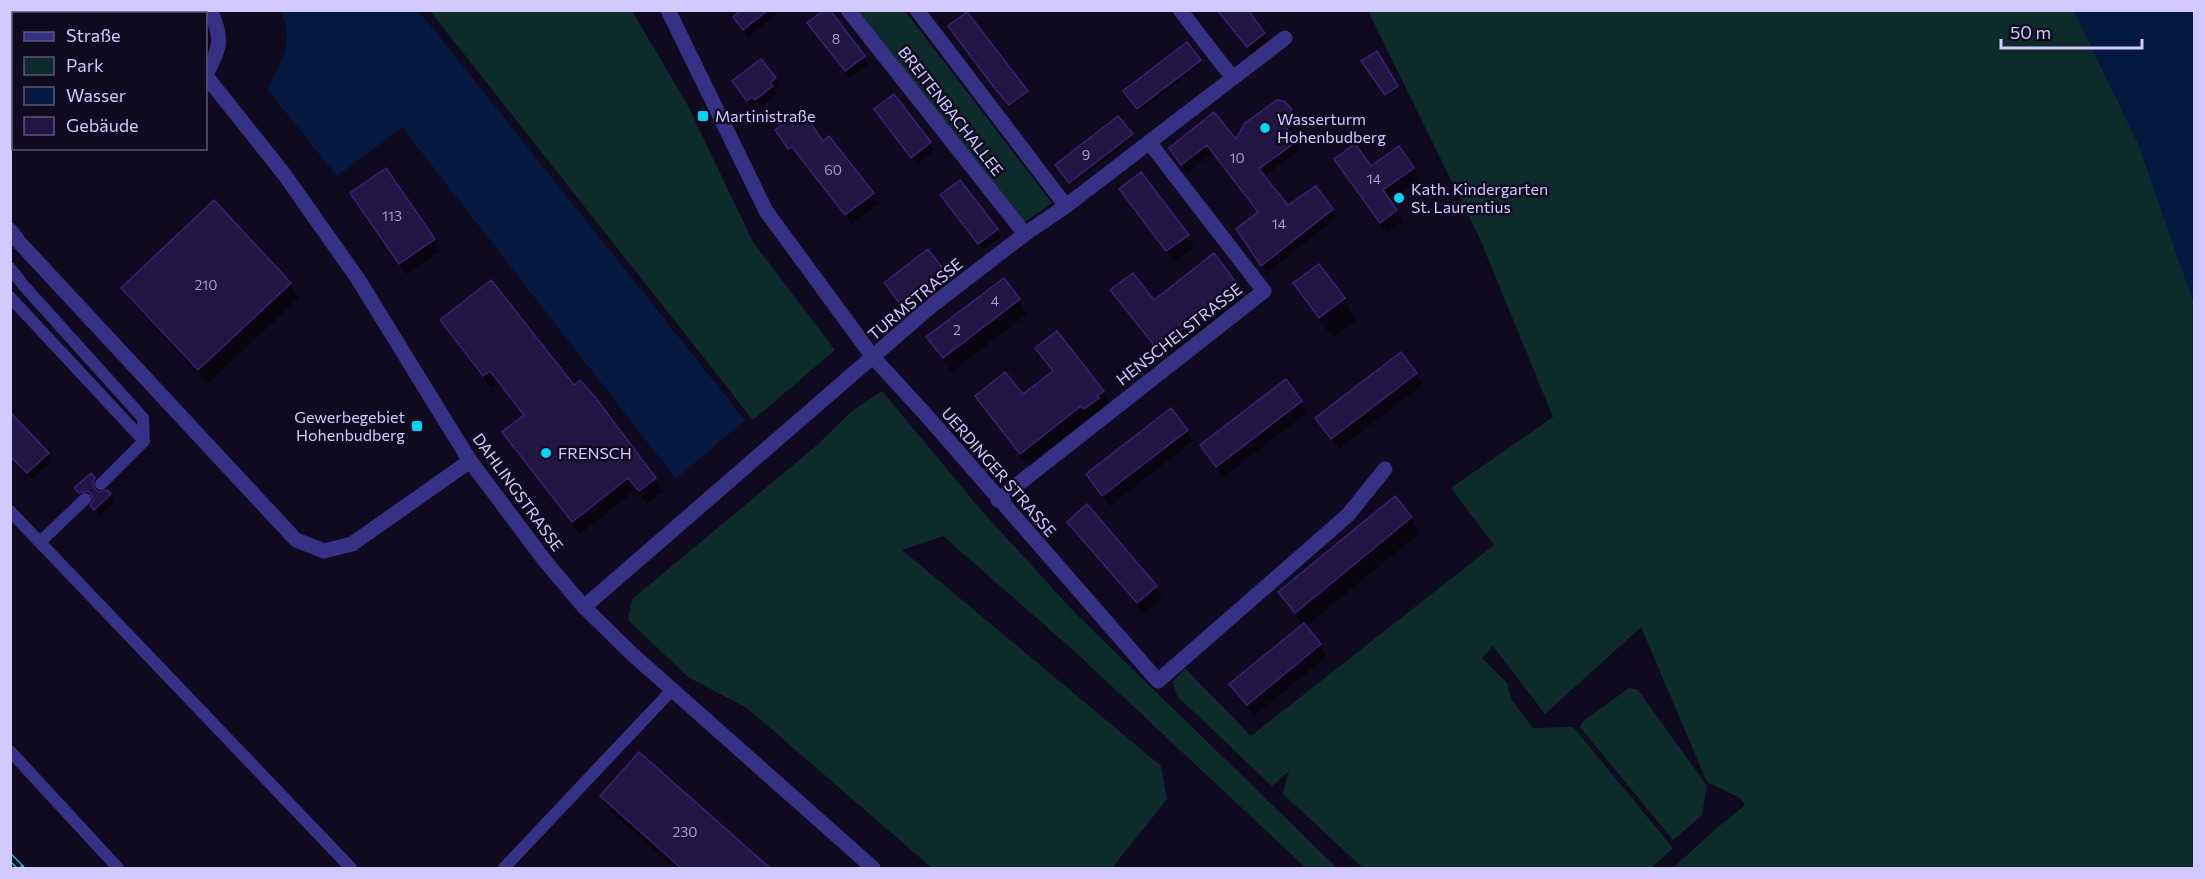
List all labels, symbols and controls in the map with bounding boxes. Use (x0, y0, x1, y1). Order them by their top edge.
legend (12, 12, 207, 150)
scale bar (2001, 12, 2142, 50)
text: 50 m (2010, 21, 2051, 43)
text: Straße (66, 24, 121, 46)
house number: 8 (832, 30, 840, 47)
street label: BREITENBACHALLEE (895, 42, 1008, 179)
text: Park (66, 54, 104, 76)
text: Wasser (66, 84, 126, 106)
place label: Martinistraße (715, 106, 815, 125)
marker: Martinistraße (696, 109, 710, 123)
place label: Wasserturm Hohenbudberg (1277, 109, 1386, 146)
text: Gebäude (66, 114, 139, 136)
marker: Wasserturm Hohenbudberg (1258, 121, 1272, 135)
house number: 9 (1082, 146, 1090, 163)
house number: 10 (1229, 149, 1245, 166)
house number: 60 (824, 161, 842, 178)
house number: 14 (1367, 170, 1382, 187)
place label: Kath. Kindergarten St. Laurentius (1411, 179, 1548, 216)
marker: Kath. Kindergarten St. Laurentius (1392, 191, 1406, 205)
house number: 113 (382, 207, 402, 224)
house number: 14 (1272, 215, 1287, 232)
street label: TURMSTRASSE (864, 254, 966, 344)
house number: 210 (195, 276, 217, 293)
street label: HENSCHELSTRASSE (1112, 279, 1245, 389)
house number: 4 (991, 292, 1000, 309)
house number: 2 (953, 321, 961, 338)
street label: UERDINGER STRASSE (938, 403, 1061, 540)
place label: Gewerbegebiet Hohenbudberg (294, 407, 405, 444)
marker: Gewerbegebiet Hohenbudberg (410, 419, 424, 433)
street label: DAHLINGSTRASSE (469, 429, 568, 554)
place label: FRENSCH (558, 443, 632, 462)
marker: FRENSCH (539, 446, 553, 460)
house number: 230 (673, 823, 697, 840)

